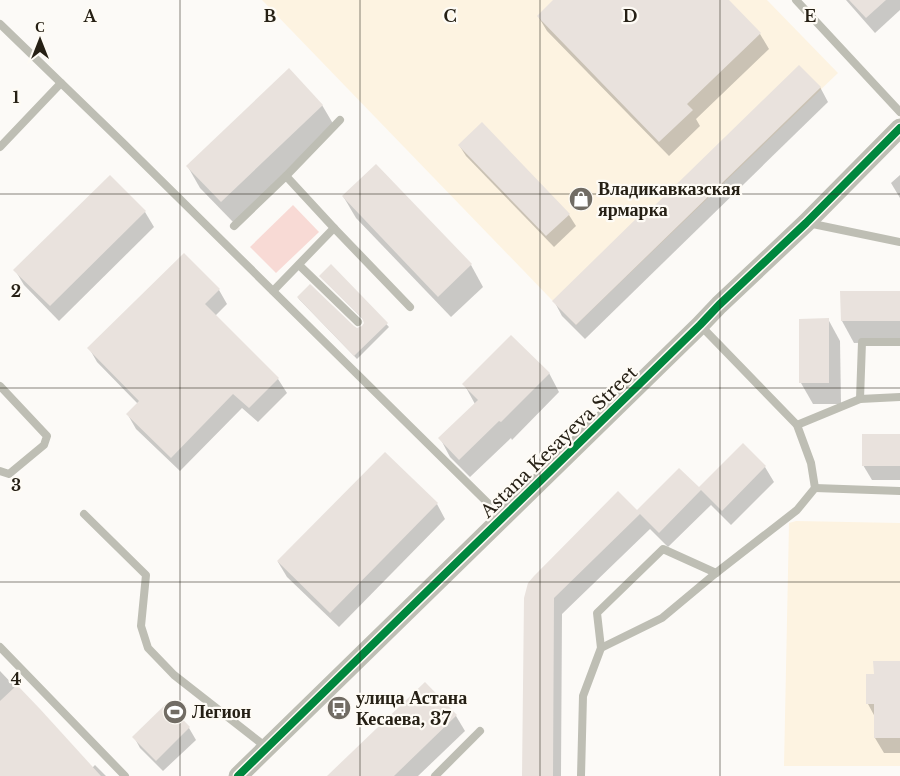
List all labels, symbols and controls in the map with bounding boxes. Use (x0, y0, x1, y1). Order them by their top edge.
text: A (83, 6, 98, 26)
text: B (264, 6, 277, 26)
text: C (443, 6, 457, 26)
text: D (623, 6, 637, 26)
text: E (804, 6, 816, 26)
north arrow (15, 15, 65, 65)
text: С (35, 18, 45, 36)
text: 1 (13, 87, 20, 107)
place label: Владикавказская ярмарка (598, 178, 741, 221)
shop icon: Владикавказская ярмарка (568, 186, 594, 212)
text: 2 (11, 281, 21, 301)
street label: Astana Kesayeva Street (475, 361, 642, 523)
text: 3 (11, 475, 21, 495)
text: 4 (11, 669, 21, 689)
place label: улица Астана Кесаева, 37 (356, 687, 467, 730)
bus stop icon: улица Астана Кесаева, 37 (326, 695, 352, 721)
sports icon: Легион (162, 699, 188, 725)
place label: Легион (192, 701, 251, 723)

